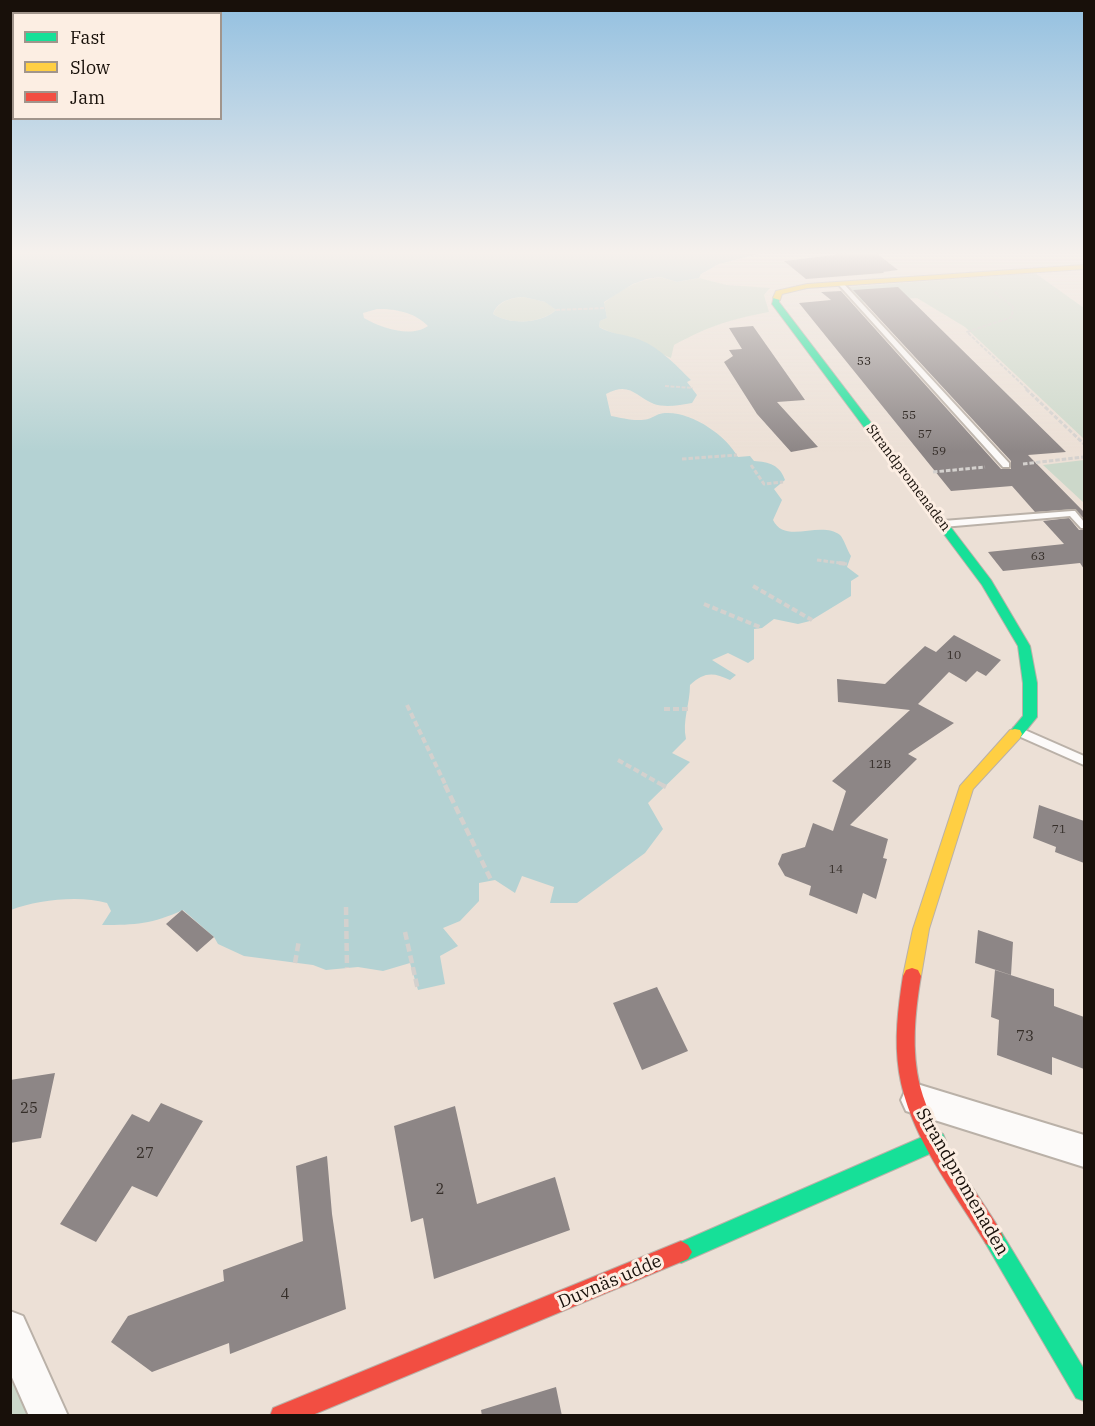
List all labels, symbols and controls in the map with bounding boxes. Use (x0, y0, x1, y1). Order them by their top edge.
legend (12, 12, 222, 120)
text: Fast (70, 26, 105, 49)
text: Slow (70, 56, 110, 79)
text: Jam (70, 86, 105, 109)
house number: 53 (857, 355, 871, 369)
house number: 55 (902, 409, 916, 423)
street label: Strandpromenaden (862, 421, 954, 535)
house number: 57 (918, 428, 932, 442)
house number: 59 (932, 445, 946, 459)
house number: 63 (1031, 550, 1045, 564)
house number: 10 (947, 649, 961, 663)
house number: 12B (869, 758, 891, 772)
house number: 71 (1052, 823, 1066, 837)
house number: 14 (829, 863, 843, 877)
house number: 73 (1016, 1028, 1034, 1046)
house number: 25 (20, 1100, 38, 1118)
street label: Strandpromenaden (911, 1104, 1013, 1260)
house number: 27 (136, 1145, 154, 1163)
house number: 2 (436, 1181, 444, 1199)
street label: Duvnäs udde (555, 1250, 665, 1314)
house number: 4 (281, 1286, 289, 1304)

